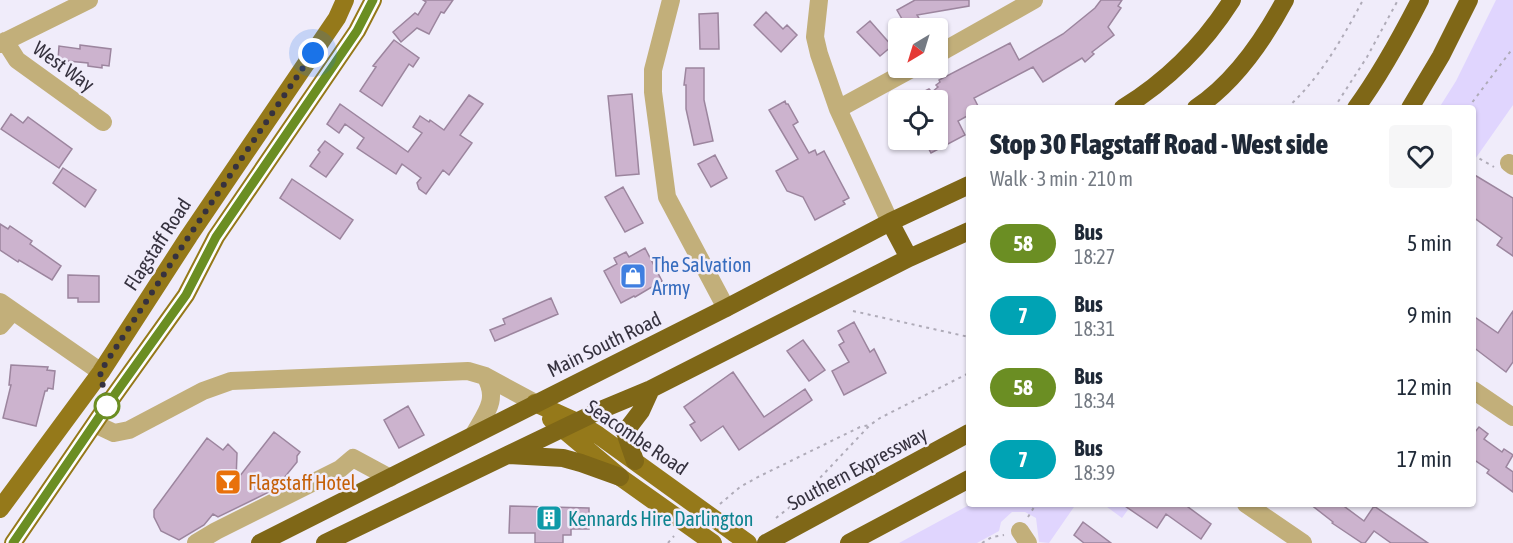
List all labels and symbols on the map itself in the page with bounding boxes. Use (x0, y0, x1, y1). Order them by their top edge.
north arrow (888, 18, 948, 78)
street label: West Way (29, 36, 99, 96)
your location (298, 38, 328, 68)
street label: Flagstaff Road (119, 194, 195, 294)
place label: The Salvation Army (652, 253, 752, 299)
shop icon: The Salvation Army (618, 261, 648, 291)
street label: Main South Road (543, 307, 665, 381)
unlabelled marker (94, 393, 120, 419)
street label: Seacombe Road (582, 395, 692, 479)
street label: Southern Expressway (783, 422, 931, 514)
bar icon: Flagstaff Hotel (213, 467, 243, 497)
place label: Flagstaff Hotel (248, 471, 357, 494)
building icon: Kennards Hire Darlington (534, 503, 564, 533)
place label: Kennards Hire Darlington (568, 507, 754, 530)

